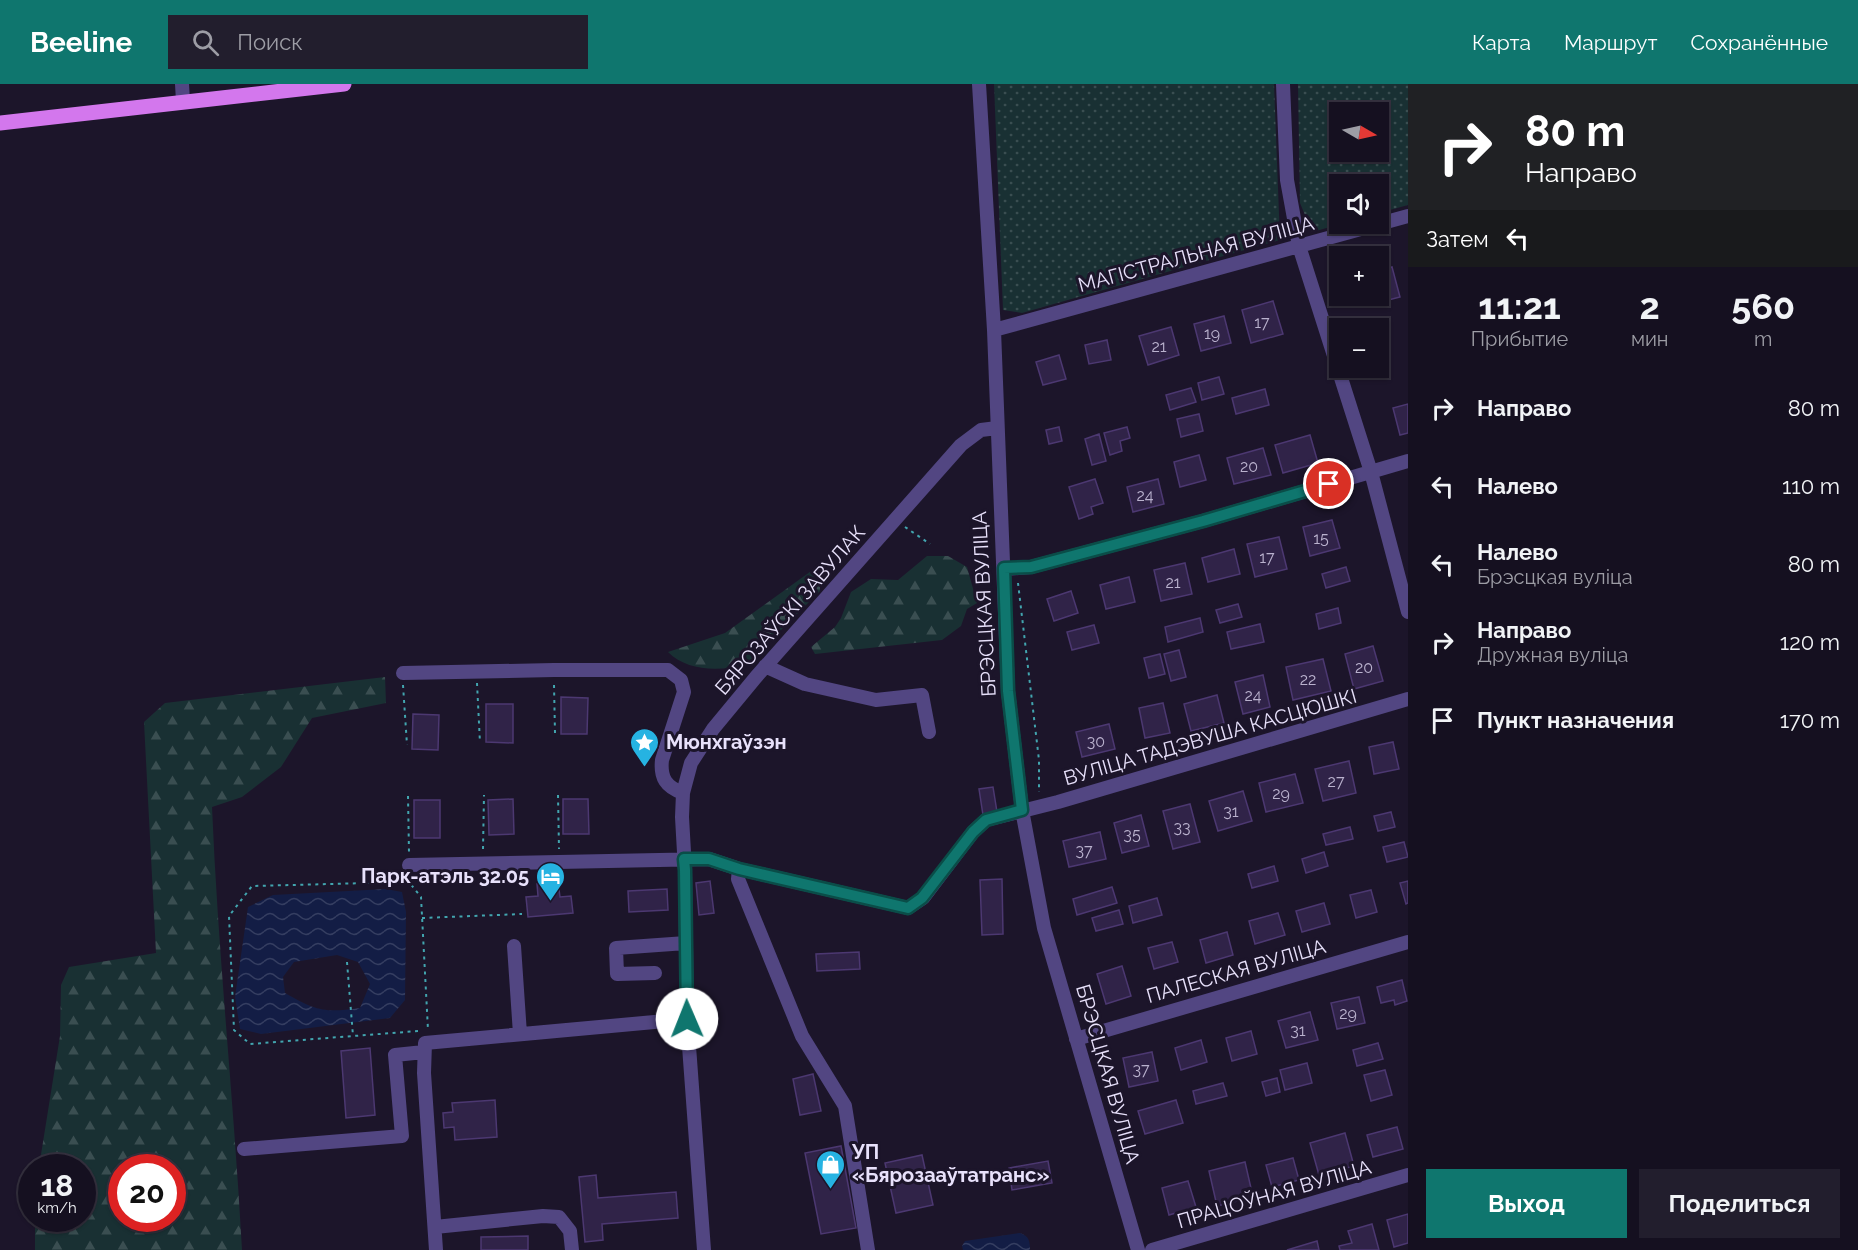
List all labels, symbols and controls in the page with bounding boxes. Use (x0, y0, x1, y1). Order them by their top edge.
search box (168, 15, 588, 69)
text: Beeline (30, 26, 132, 59)
icon: search (189, 26, 222, 59)
text: Поиск (237, 29, 303, 55)
text: Карта (1472, 30, 1531, 55)
text: Маршрут (1564, 30, 1657, 55)
text: Сохранённые (1690, 30, 1828, 55)
north arrow (1329, 102, 1389, 162)
map controls (1329, 102, 1389, 378)
text: 80 m (1525, 107, 1625, 156)
icon: right (1426, 108, 1504, 186)
text: Направо (1525, 157, 1637, 188)
button: sound (1329, 174, 1389, 234)
street label: МАГІСТРАЛЬНАЯ ВУЛІЦА (1075, 211, 1317, 297)
icon: left (1501, 222, 1534, 255)
text: Затем (1426, 226, 1489, 252)
button: + (1329, 246, 1389, 306)
text: 11:21 (1478, 285, 1561, 327)
text: 2 (1640, 285, 1660, 327)
text: 560 (1731, 285, 1795, 327)
house number: 17 (1254, 313, 1270, 332)
button: − (1329, 318, 1389, 378)
house number: 19 (1204, 324, 1220, 343)
text: Прибытие (1471, 327, 1568, 351)
text: мин (1631, 327, 1669, 351)
text: m (1754, 327, 1772, 351)
house number: 21 (1151, 337, 1167, 356)
icon: right (1426, 392, 1459, 425)
text: Направо (1477, 395, 1571, 421)
text: 80 m (1788, 395, 1840, 421)
house number: 20 (1240, 457, 1258, 476)
pin (1303, 458, 1354, 509)
icon: arrive (1312, 467, 1345, 500)
icon: left (1426, 470, 1459, 503)
text: Налево (1477, 473, 1558, 499)
text: 110 m (1782, 473, 1840, 499)
house number: 24 (1136, 486, 1154, 505)
street label: БРЭСЦКАЯ ВУЛІЦА (967, 510, 1001, 697)
street label: БЯРОЗАЎСКІ ЗАВУЛАК (710, 520, 870, 700)
house number: 15 (1313, 529, 1329, 548)
text: Налево (1477, 539, 1558, 565)
house number: 17 (1259, 548, 1275, 567)
icon: left (1426, 548, 1459, 581)
text: 80 m (1788, 551, 1840, 577)
text: Брэсцкая вуліца (1477, 565, 1633, 589)
house number: 21 (1165, 573, 1181, 592)
text: Направо (1477, 617, 1571, 643)
icon: right (1426, 626, 1459, 659)
text: 120 m (1780, 629, 1840, 655)
text: Дружная вуліца (1477, 643, 1628, 667)
house number: 20 (1355, 658, 1373, 677)
house number: 22 (1300, 670, 1316, 689)
street label: ВУЛІЦА ТАДЭВУША КАСЦЮШКІ (1061, 684, 1359, 790)
house number: 24 (1244, 686, 1262, 705)
icon: arrive (1426, 704, 1459, 737)
text: Пункт назначения (1477, 707, 1674, 733)
text: 170 m (1780, 707, 1840, 733)
place icon: Мюнхгаўзэн (629, 726, 661, 768)
place label: Мюнхгаўзэн (666, 730, 787, 754)
house number: 30 (1087, 732, 1105, 751)
house number: 27 (1328, 772, 1345, 791)
house number: 29 (1272, 784, 1290, 803)
house number: 31 (1223, 802, 1239, 821)
house number: 33 (1173, 818, 1191, 837)
house number: 35 (1123, 825, 1141, 844)
house number: 37 (1075, 841, 1093, 860)
hotel icon: Парк-атэль 32.05 (534, 860, 566, 902)
place label: Парк-атэль 32.05 (361, 864, 529, 888)
street label: ПАЛЕСКАЯ ВУЛІЦА (1144, 934, 1329, 1008)
street label: БРЭСЦКАЯ ВУЛІЦА (1071, 982, 1145, 1167)
position arrow (655, 987, 719, 1051)
house number: 29 (1339, 1004, 1357, 1023)
house number: 31 (1290, 1021, 1306, 1040)
house number: 37 (1132, 1060, 1150, 1079)
place label: УП «Бярозааўтатранс» (851, 1140, 1049, 1187)
shop icon: УП «Бярозааўтатранс» (815, 1148, 847, 1190)
speed limit sign: 20 (108, 1154, 186, 1232)
street label: ПРАЦОЎНАЯ ВУЛІЦА (1174, 1155, 1374, 1233)
text: 18 (41, 1168, 73, 1203)
button: Выход (1426, 1169, 1627, 1238)
button: Поделиться (1639, 1169, 1840, 1238)
text: km/h (37, 1199, 77, 1217)

